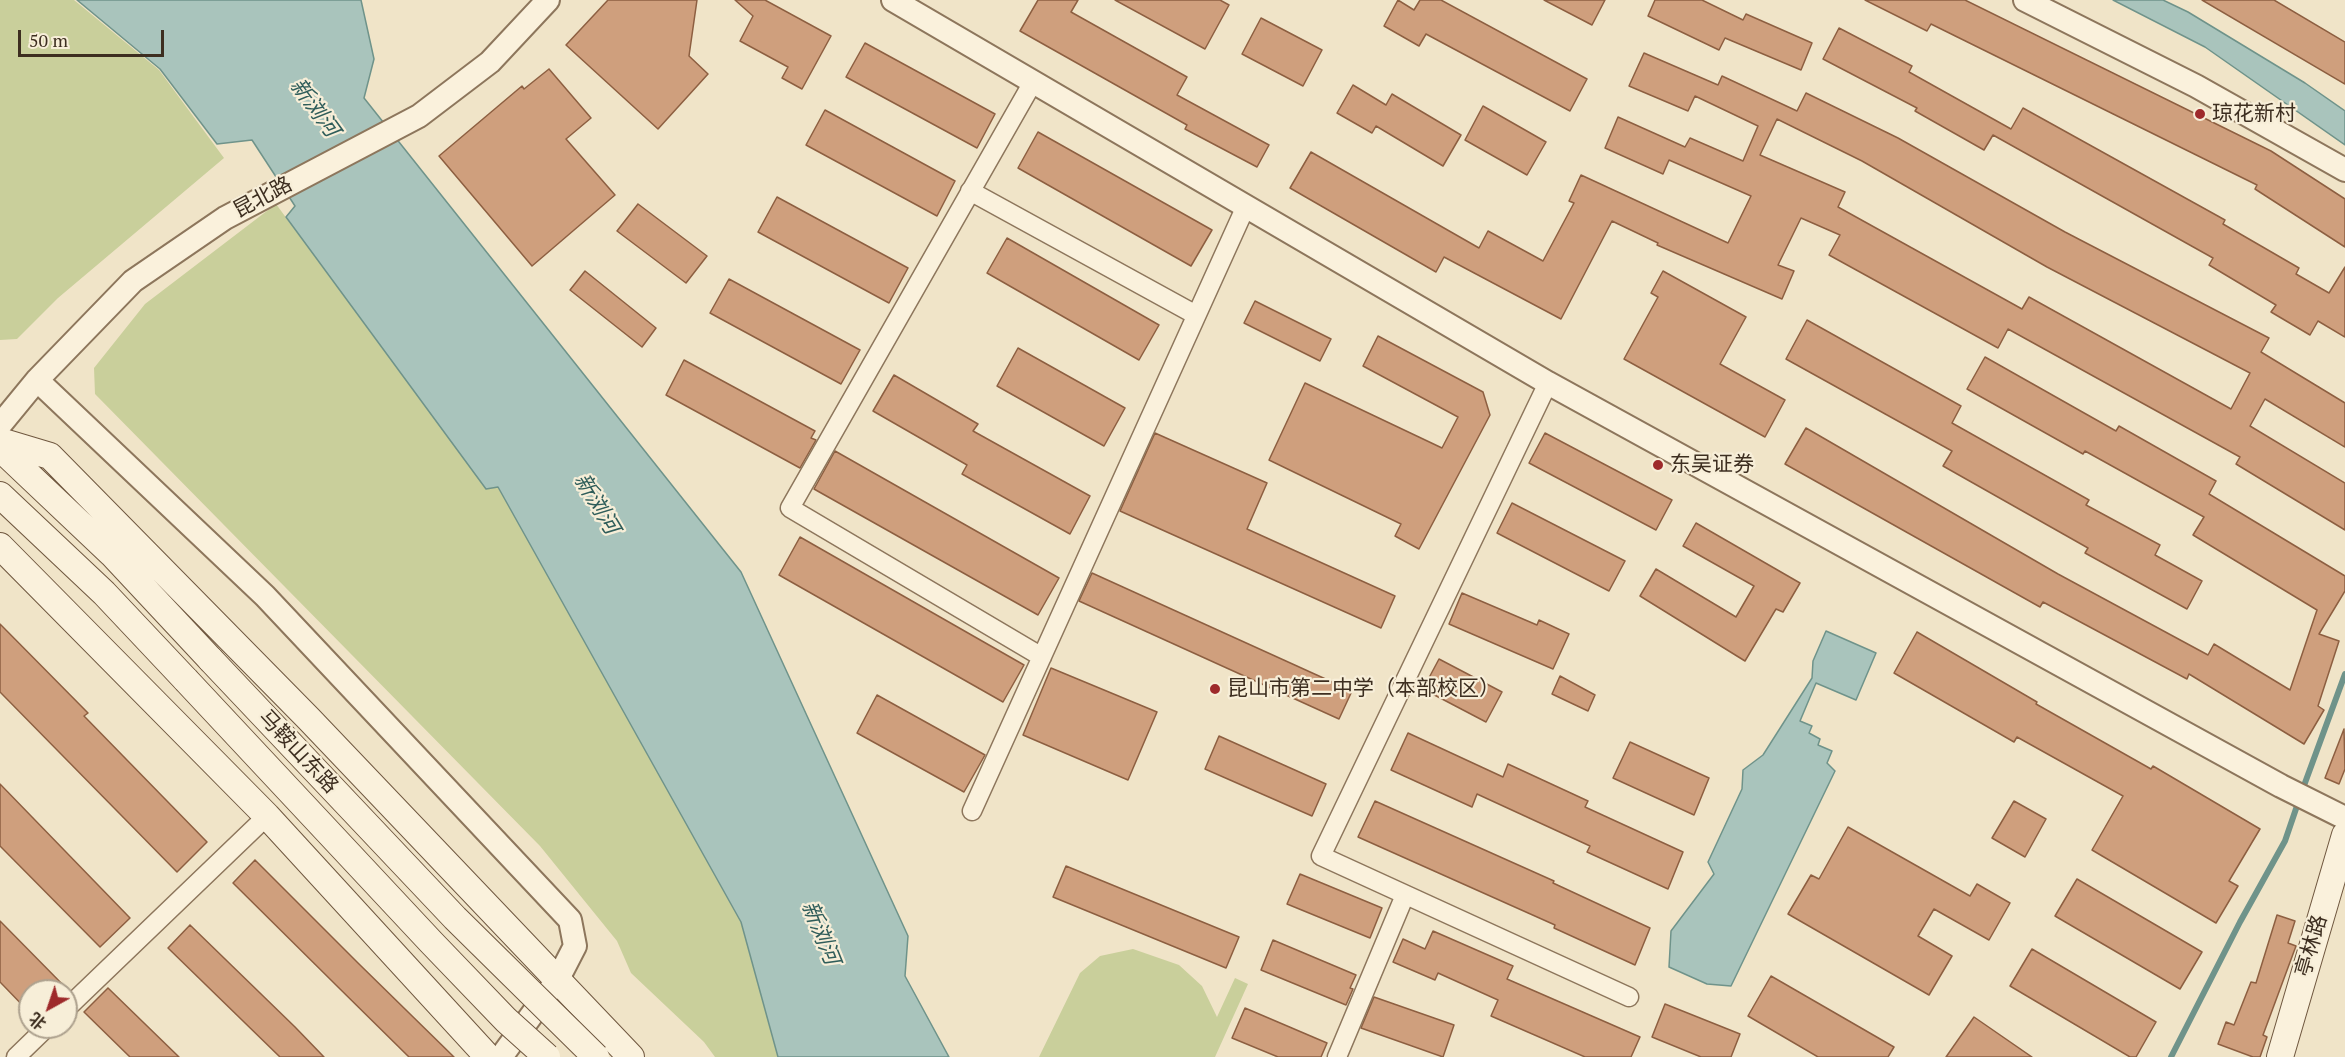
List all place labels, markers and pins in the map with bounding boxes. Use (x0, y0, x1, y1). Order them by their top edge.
place label: 琼花新村 (2212, 101, 2296, 127)
marker: 琼花新村 (2193, 107, 2207, 121)
place label: 东吴证券 (1670, 452, 1754, 478)
marker: 东吴证券 (1651, 458, 1665, 472)
place label: 昆山市第二中学（本部校区） (1227, 676, 1500, 702)
marker: 昆山市第二中学（本部校区） (1208, 682, 1222, 696)

